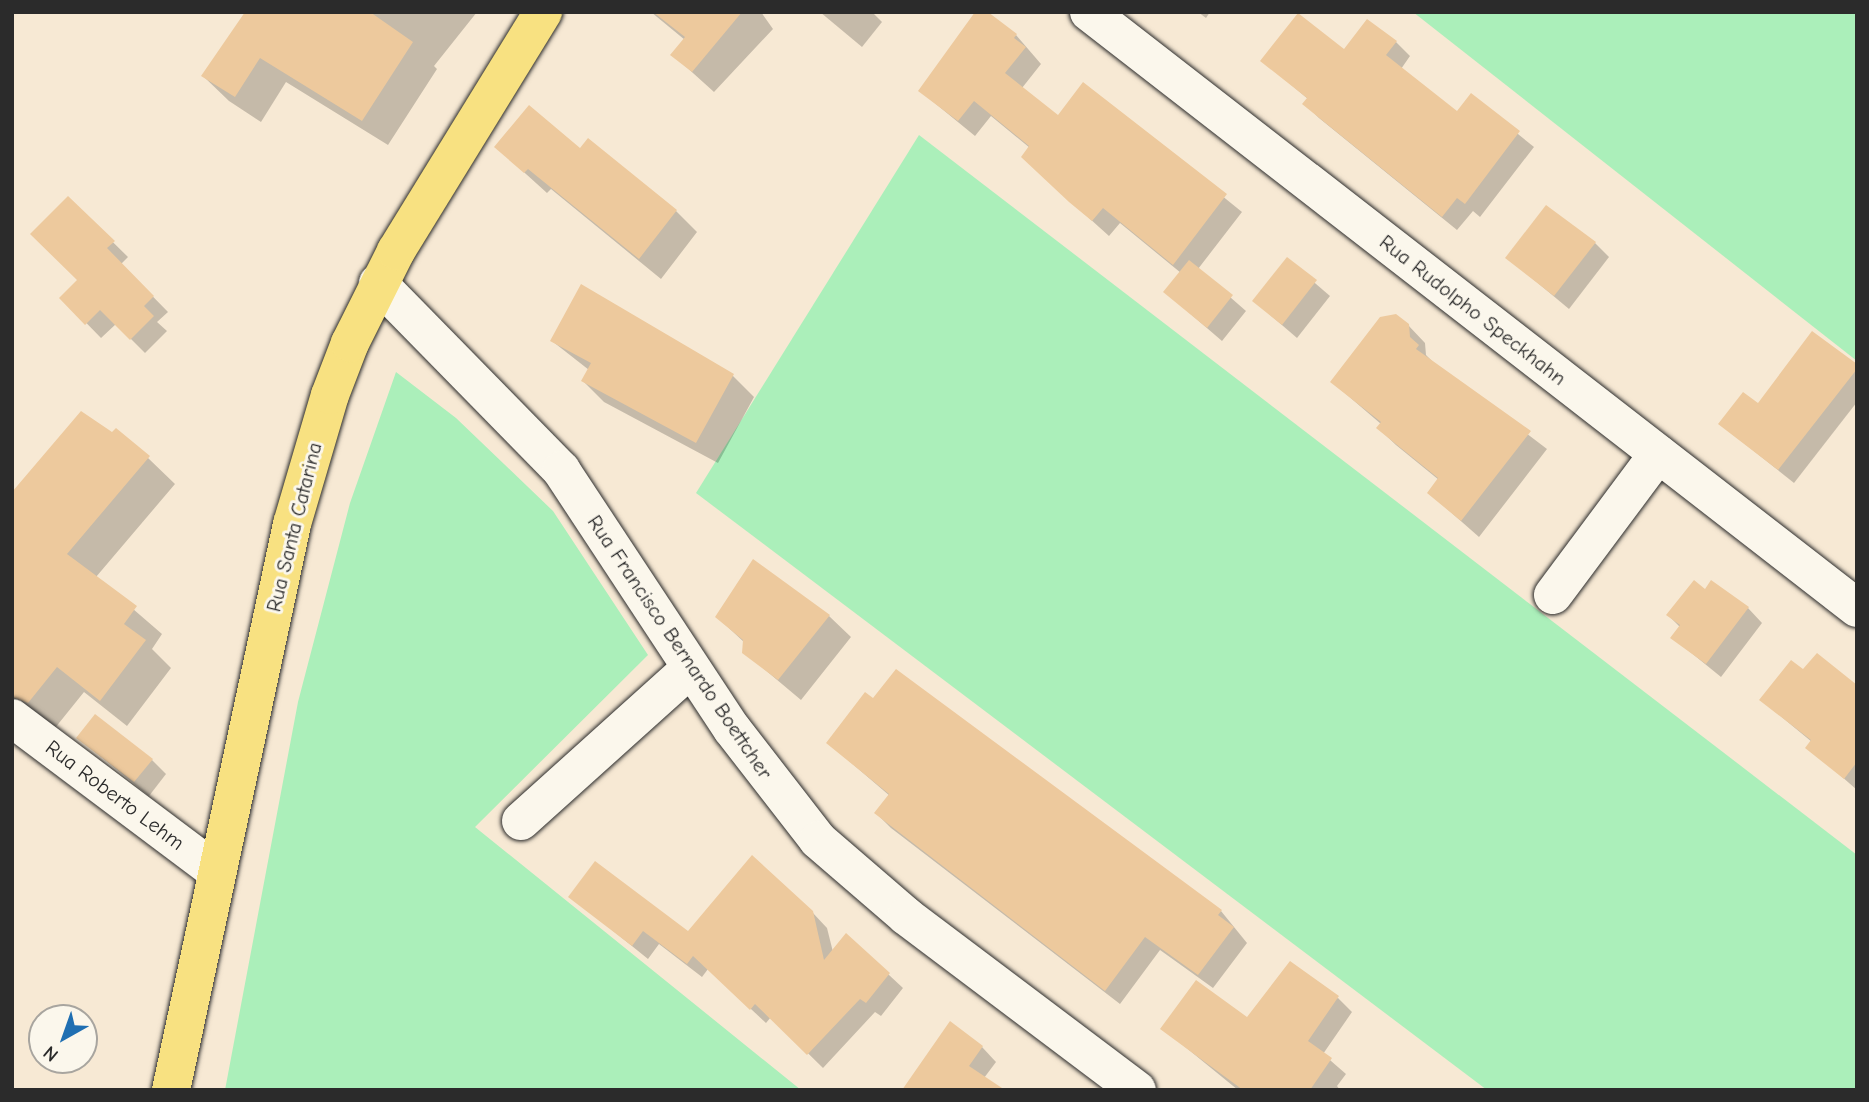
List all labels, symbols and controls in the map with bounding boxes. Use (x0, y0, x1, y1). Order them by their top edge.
street label: Rua Rudolpho Speckhahn (1375, 229, 1571, 391)
street label: Rua Santa Catarina (261, 440, 327, 614)
street label: Rua Francisco Bernardo Boettcher (582, 510, 778, 784)
street label: Rua Roberto Lehm (41, 735, 189, 855)
north arrow (28, 1004, 98, 1074)
text: N (39, 1041, 63, 1066)

